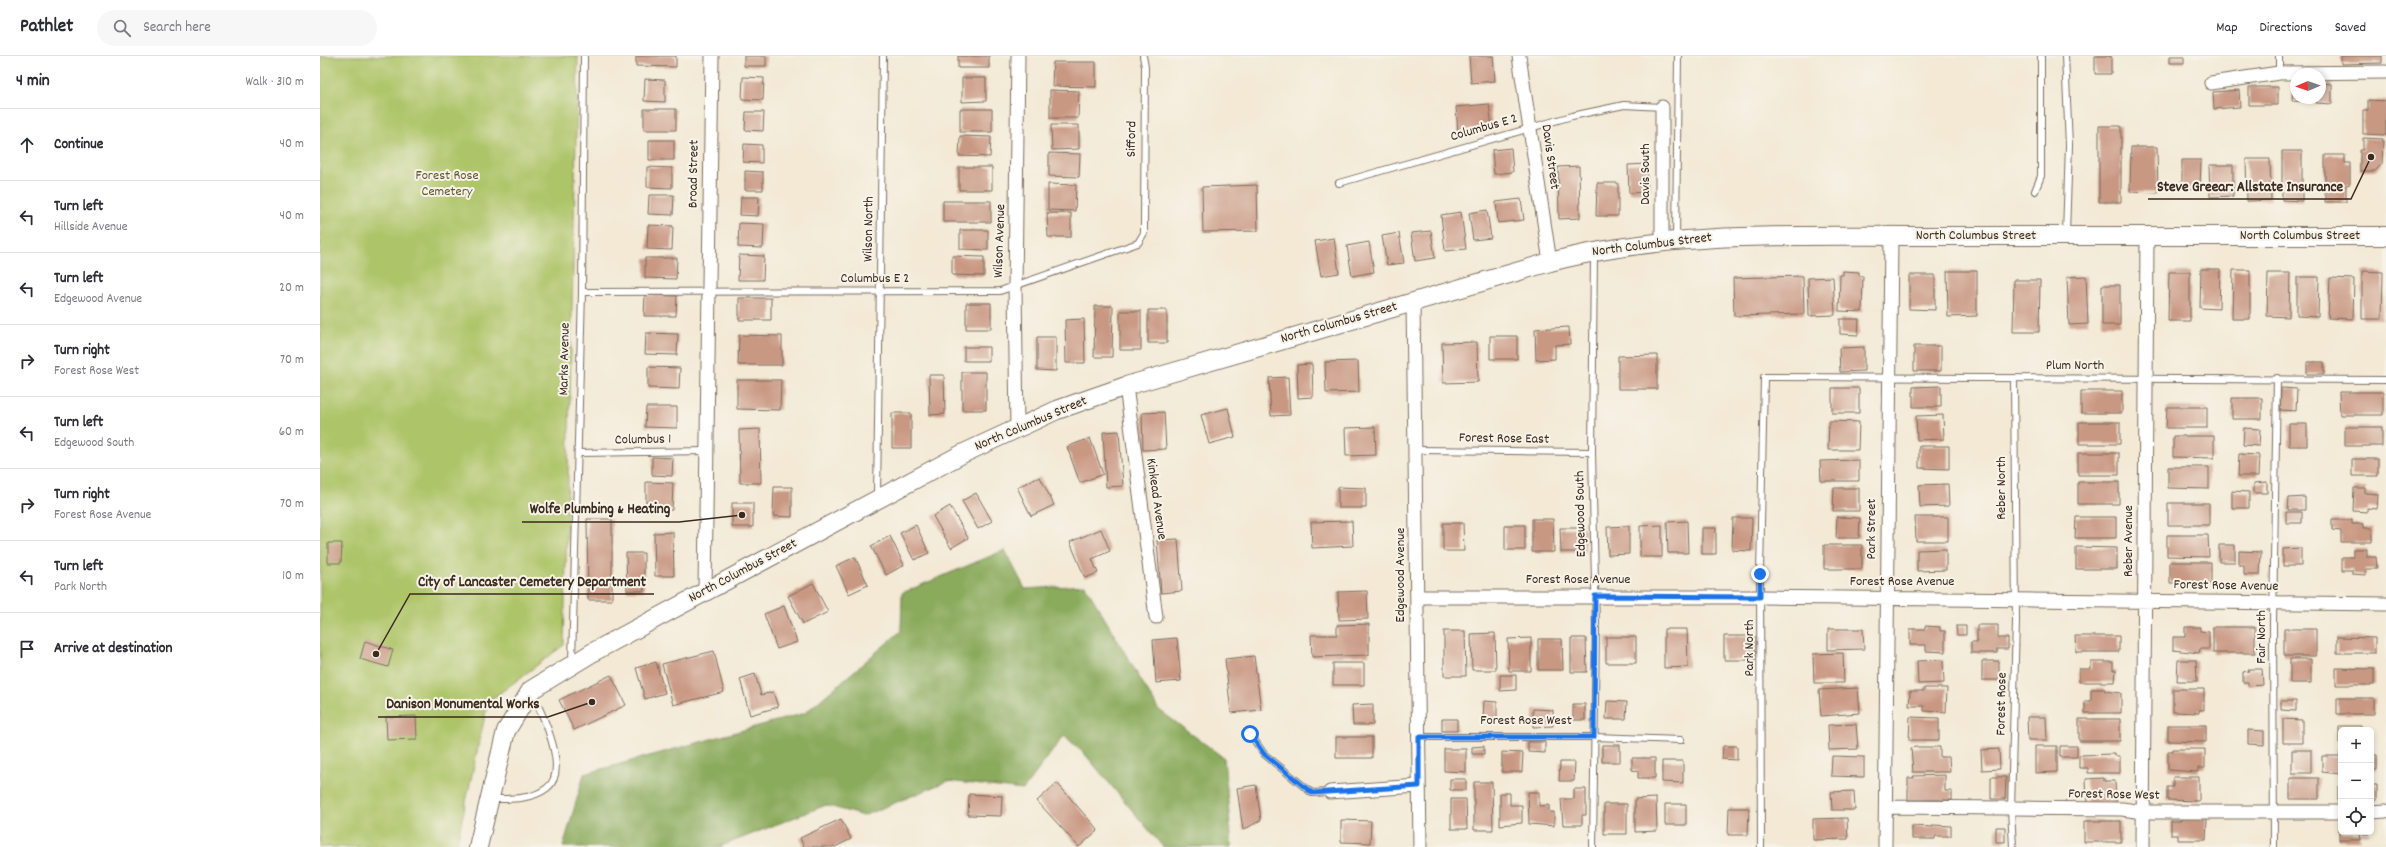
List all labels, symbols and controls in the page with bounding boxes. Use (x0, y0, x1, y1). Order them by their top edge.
search box (97, 10, 377, 46)
text: Pathlet (20, 14, 73, 41)
icon: search (111, 17, 133, 39)
text: Search here (143, 17, 211, 39)
text: Map (2216, 18, 2238, 38)
text: Directions (2260, 18, 2313, 38)
text: Saved (2335, 18, 2366, 38)
north arrow (2290, 68, 2326, 104)
text: 4 min (16, 70, 50, 94)
text: Walk · 310 m (245, 73, 304, 92)
street label: Columbus E 2 (1448, 109, 1520, 147)
street label: Sifford (1122, 121, 1142, 157)
street label: Davis Street (1536, 123, 1564, 191)
icon: ahead (16, 134, 38, 156)
text: Continue (54, 134, 103, 156)
text: 40 m (280, 135, 304, 154)
street label: Broad Street (683, 140, 705, 208)
street label: Davis South (1636, 143, 1656, 205)
park label: Forest Rose Cemetery (415, 166, 479, 202)
callout: Steve Greear: Allstate Insurance (2148, 172, 2351, 199)
text: Steve Greear: Allstate Insurance (2157, 177, 2344, 199)
text: Turn left (54, 196, 103, 218)
street label: Wilson North (858, 196, 880, 262)
street label: Wilson Avenue (989, 204, 1011, 278)
icon: left (16, 206, 38, 228)
text: 40 m (280, 207, 304, 226)
text: Hillside Avenue (54, 218, 127, 237)
street label: North Columbus Street (1916, 226, 2036, 246)
street label: North Columbus Street (2240, 226, 2360, 246)
street label: North Columbus Street (1591, 228, 1713, 262)
text: Turn left (54, 268, 103, 290)
street label: Columbus E 2 (840, 269, 910, 289)
icon: left (16, 278, 38, 300)
text: 20 m (279, 279, 304, 298)
text: Edgewood Avenue (54, 290, 142, 309)
street label: North Columbus Street (1278, 297, 1400, 349)
street label: Marks Avenue (554, 322, 576, 396)
text: Turn right (54, 340, 110, 362)
icon: right (16, 350, 38, 372)
text: 70 m (280, 351, 304, 370)
street label: Plum North (2046, 356, 2104, 376)
text: Forest Rose West (54, 362, 139, 381)
street label: North Columbus Street (972, 391, 1090, 457)
text: Turn left (54, 412, 103, 434)
icon: left (16, 422, 38, 444)
text: 60 m (279, 423, 304, 442)
street label: Forest Rose East (1459, 428, 1549, 450)
street label: Columbus 1 (615, 430, 671, 450)
text: Edgewood South (54, 434, 134, 453)
street label: Reber North (1992, 456, 2012, 520)
street label: Kinkead Avenue (1140, 457, 1172, 541)
street label: Edgewood South (1570, 471, 1592, 557)
text: Turn right (54, 484, 110, 506)
icon: right (16, 494, 38, 516)
text: 70 m (280, 495, 304, 514)
callout: Wolfe Plumbing & Heating (522, 495, 679, 522)
street label: Park Street (1862, 498, 1882, 560)
text: Wolfe Plumbing & Heating (530, 499, 671, 521)
street label: Reber Avenue (2119, 505, 2139, 577)
text: Forest Rose Avenue (54, 506, 151, 525)
street label: Edgewood Avenue (1391, 528, 1411, 622)
street label: North Columbus Street (685, 534, 801, 608)
text: Turn left (54, 556, 103, 578)
route end (1751, 565, 1769, 583)
icon: left (16, 566, 38, 588)
text: 10 m (282, 567, 304, 586)
callout: City of Lancaster Cemetery Department (410, 567, 654, 594)
street label: Forest Rose Avenue (1526, 570, 1630, 590)
text: City of Lancaster Cemetery Department (418, 572, 647, 594)
street label: Forest Rose Avenue (1850, 572, 1954, 592)
street label: Forest Rose Avenue (2173, 575, 2279, 597)
text: Park North (54, 578, 107, 597)
street label: Fair North (2252, 610, 2272, 664)
street label: Park North (1740, 620, 1760, 676)
icon: arrive (16, 638, 38, 660)
text: Arrive at destination (54, 638, 172, 660)
street label: Forest Rose (1991, 672, 2013, 736)
callout: Danison Monumental Works (378, 690, 548, 717)
text: Danison Monumental Works (386, 694, 540, 716)
street label: Forest Rose West (1480, 711, 1572, 731)
route start (1241, 725, 1259, 743)
map controls (2338, 727, 2374, 835)
button: + (2338, 727, 2374, 763)
button: − (2338, 763, 2374, 799)
street label: Forest Rose West (2068, 784, 2160, 806)
button: locate (2338, 799, 2374, 835)

